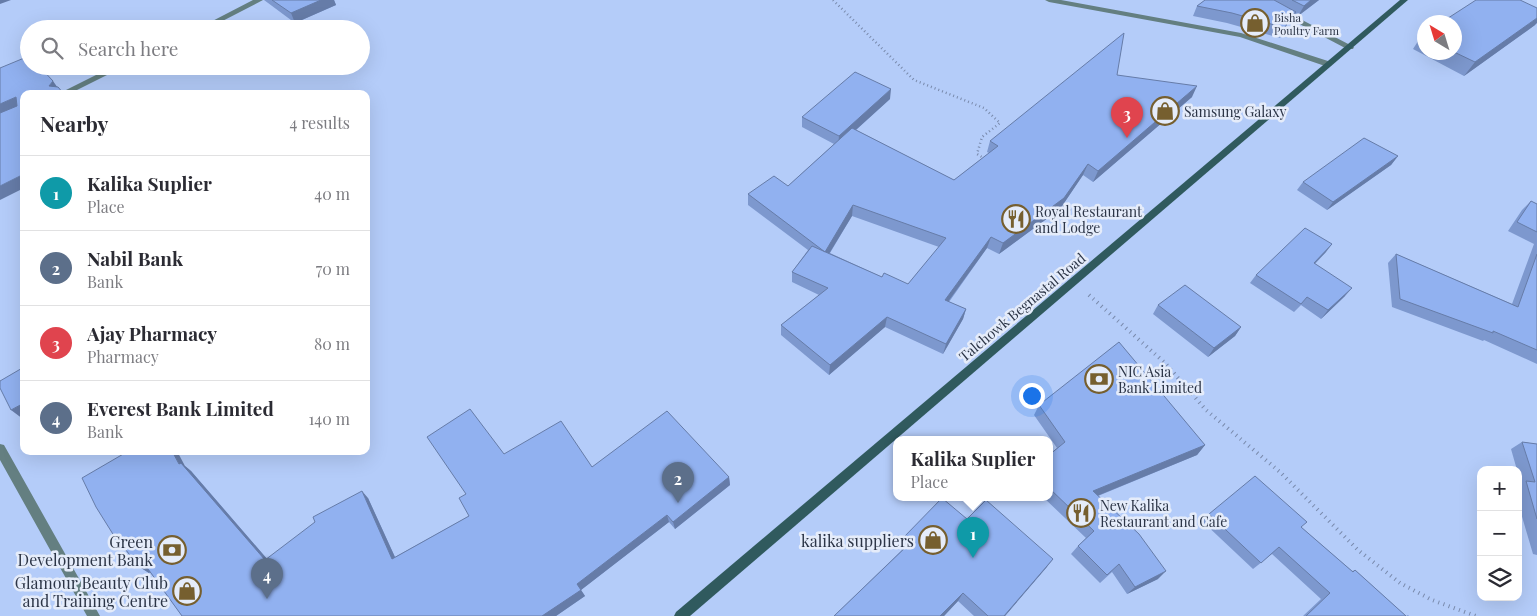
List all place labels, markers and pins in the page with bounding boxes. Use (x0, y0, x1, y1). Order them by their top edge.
shop icon: Bisha Poultry Farm (1240, 8, 1270, 38)
place label: Bisha Poultry Farm (1274, 10, 1339, 38)
shop icon: Samsung Galaxy (1150, 96, 1180, 126)
pin: 3 (1111, 97, 1143, 138)
place label: Samsung Galaxy (1184, 102, 1287, 121)
place label: Royal Restaurant and Lodge (1035, 202, 1143, 237)
restaurant icon: Royal Restaurant and Lodge (1001, 204, 1031, 234)
place label: NIC Asia Bank Limited (1118, 362, 1202, 397)
bank icon: NIC Asia Bank Limited (1084, 364, 1114, 394)
pin: 2 (662, 462, 694, 503)
place label: New Kalika Restaurant and Cafe (1100, 496, 1227, 531)
restaurant icon: New Kalika Restaurant and Cafe (1066, 498, 1096, 528)
pin: 1 (957, 517, 989, 558)
shop icon: kalika suppliers (918, 525, 948, 555)
place label: kalika suppliers (801, 530, 914, 551)
place label: Green Development Bank (18, 531, 153, 570)
bank icon: Green Development Bank (157, 535, 187, 565)
pin: 4 (251, 558, 283, 599)
place label: Glamour Beauty Club and Training Centre (15, 572, 168, 611)
shop icon: Glamour Beauty Club and Training Centre (172, 576, 202, 606)

